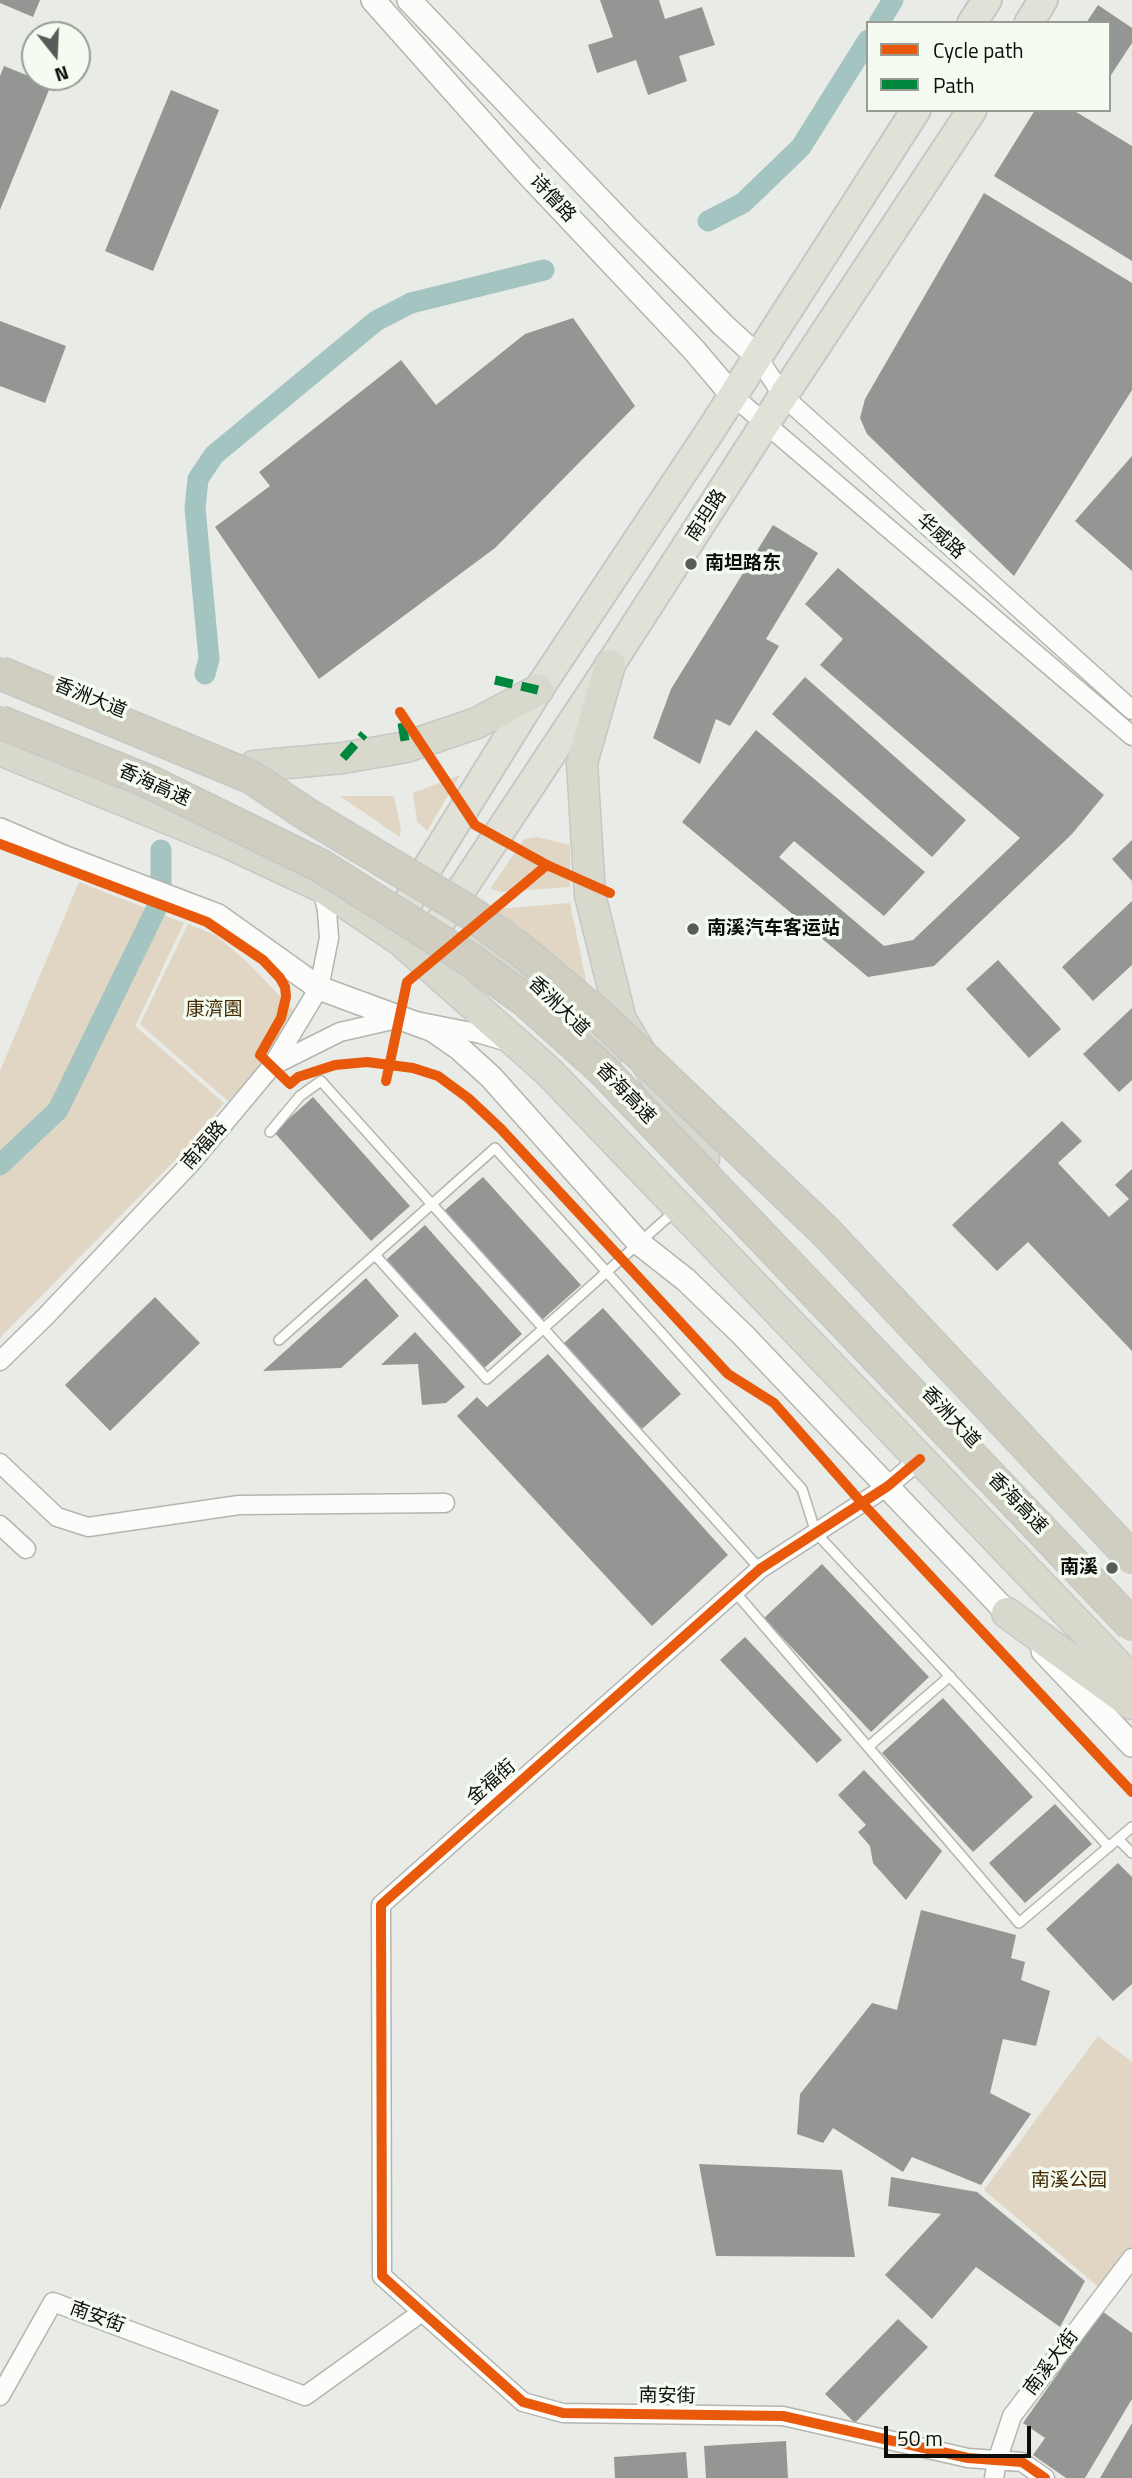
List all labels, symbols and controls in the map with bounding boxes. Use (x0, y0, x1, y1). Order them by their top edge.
north arrow (21, 21, 91, 91)
legend (866, 21, 1111, 112)
text: Cycle path (933, 34, 1024, 66)
text: N (51, 59, 73, 90)
text: Path (933, 69, 975, 101)
street label: 诗僧路 (524, 170, 580, 228)
street label: 南坦路 (682, 486, 732, 546)
street label: 华威路 (911, 509, 969, 565)
place label: 南坦路东 (705, 553, 781, 575)
marker: 南坦路东 (683, 556, 699, 572)
street label: 香洲大道 (50, 674, 130, 724)
street label: 香海高速 (115, 760, 193, 812)
place label: 南溪汽车客运站 (707, 918, 840, 940)
marker: 南溪汽车客运站 (685, 921, 701, 937)
street label: 香洲大道 (523, 972, 593, 1042)
park label: 康濟園 (186, 999, 242, 1021)
street label: 香海高速 (590, 1059, 660, 1129)
street label: 南福路 (178, 1117, 232, 1175)
street label: 香洲大道 (916, 1382, 984, 1454)
street label: 香海高速 (982, 1469, 1052, 1539)
place label: 南溪 (1060, 1557, 1098, 1579)
marker: 南溪 (1104, 1560, 1120, 1576)
street label: 金福街 (463, 1756, 521, 1810)
park label: 南溪公园 (1031, 2170, 1107, 2192)
street label: 南安街 (66, 2298, 128, 2338)
street label: 南溪大街 (1020, 2326, 1084, 2400)
street label: 南安街 (638, 2385, 696, 2409)
scale bar (887, 2412, 1034, 2456)
text: 50 m (897, 2422, 943, 2454)

